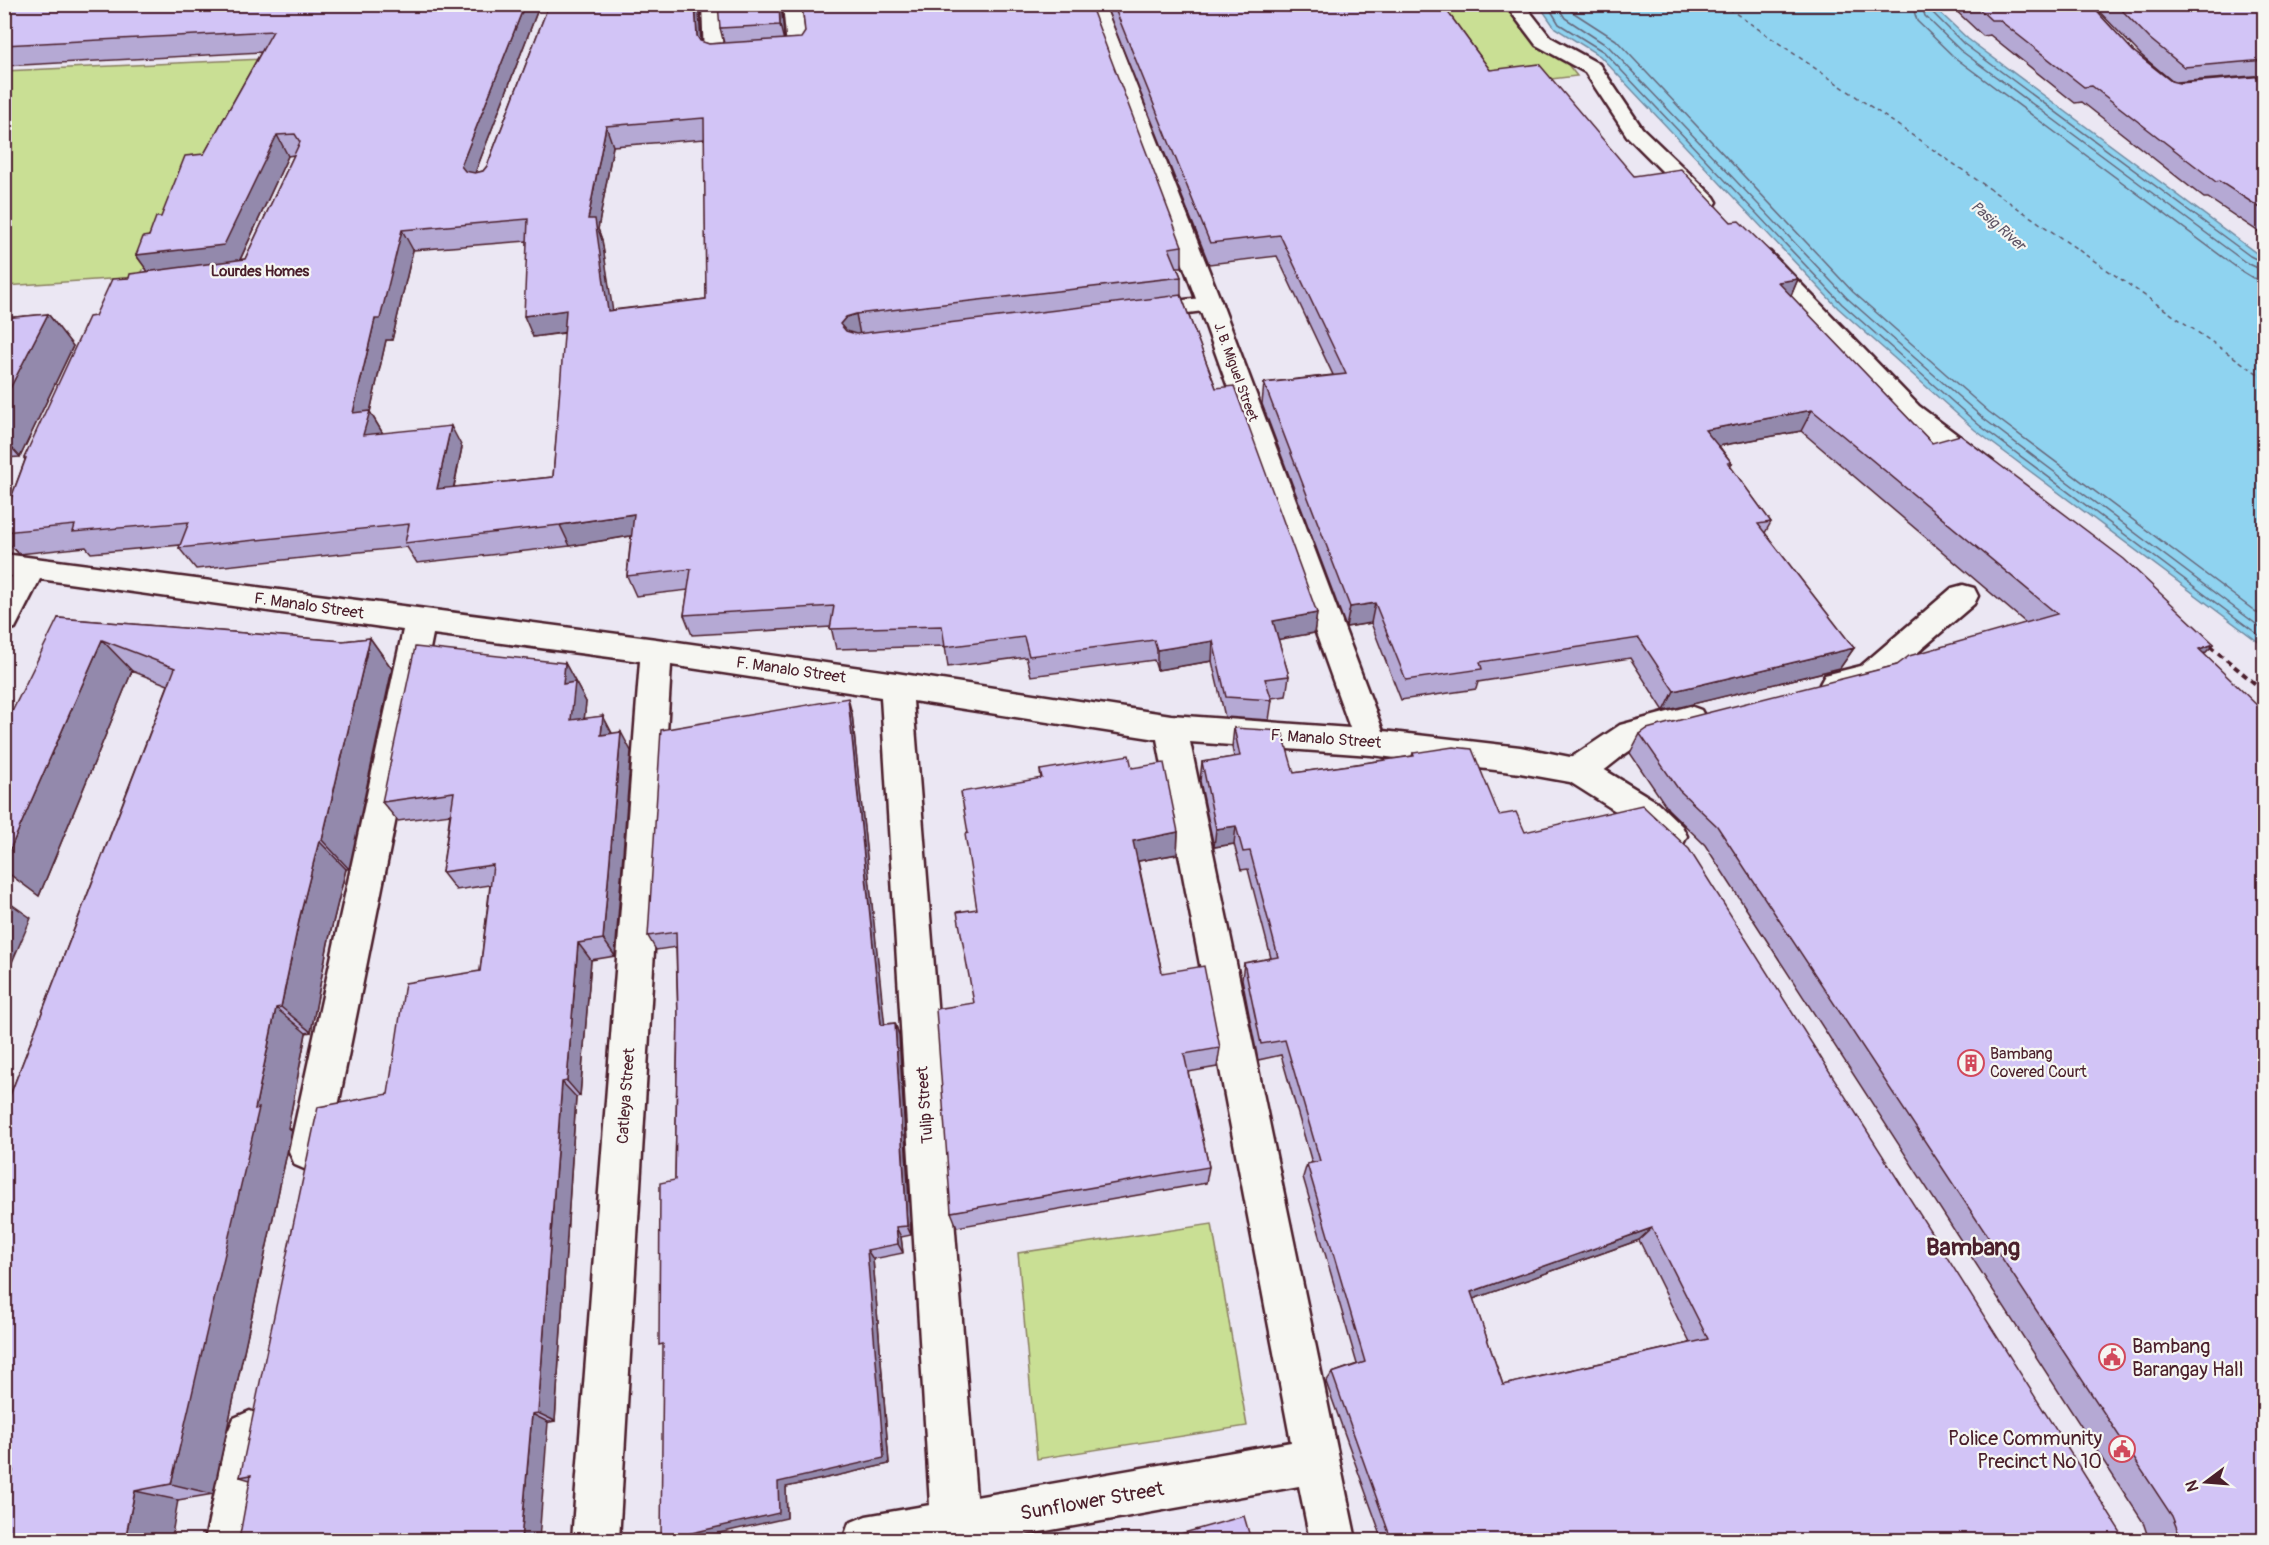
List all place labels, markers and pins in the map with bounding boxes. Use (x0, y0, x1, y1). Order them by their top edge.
place label: Bambang Covered Court (1990, 1044, 2087, 1082)
building icon: Bambang Covered Court (1956, 1048, 1986, 1078)
place label: Bambang Barangay Hall (2132, 1334, 2244, 1382)
public building icon: Bambang Barangay Hall (2097, 1342, 2127, 1372)
place label: Police Community Precinct № 10 (1948, 1426, 2102, 1474)
public building icon: Police Community Precinct № 10 (2107, 1434, 2137, 1464)

